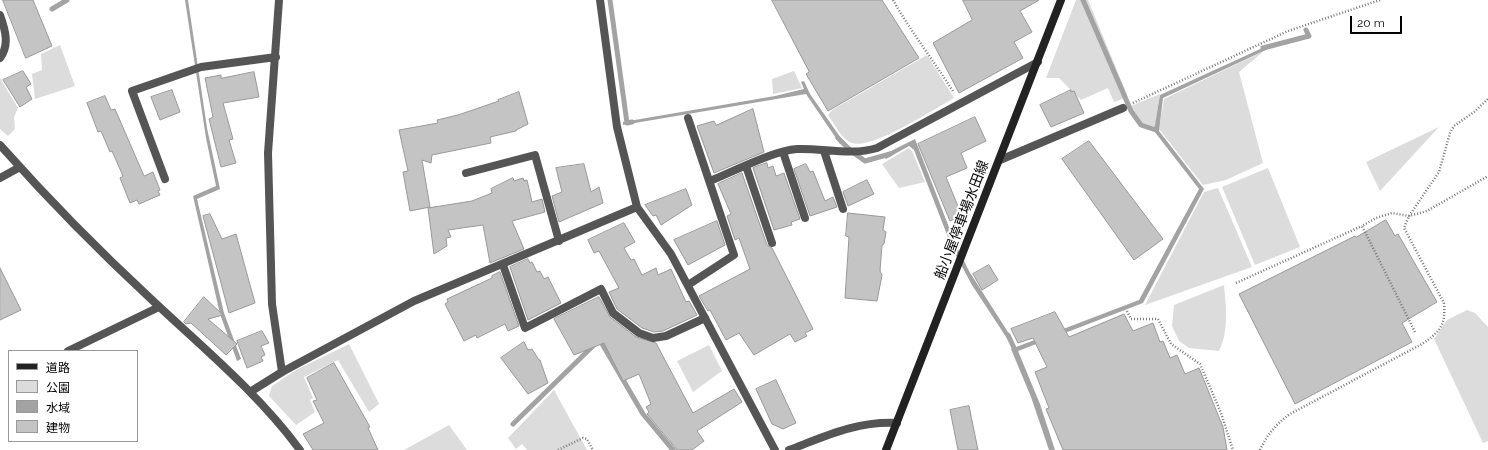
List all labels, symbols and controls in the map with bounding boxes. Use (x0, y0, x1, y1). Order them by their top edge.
scale bar (1352, 8, 1404, 34)
text: 20 m (1357, 16, 1385, 30)
street label: 船小屋停車場水田線 (932, 158, 992, 282)
legend (8, 350, 138, 442)
text: 道路 (46, 361, 70, 375)
text: 公園 (46, 381, 70, 395)
text: 水域 (46, 401, 70, 415)
text: 建物 (46, 421, 70, 435)

